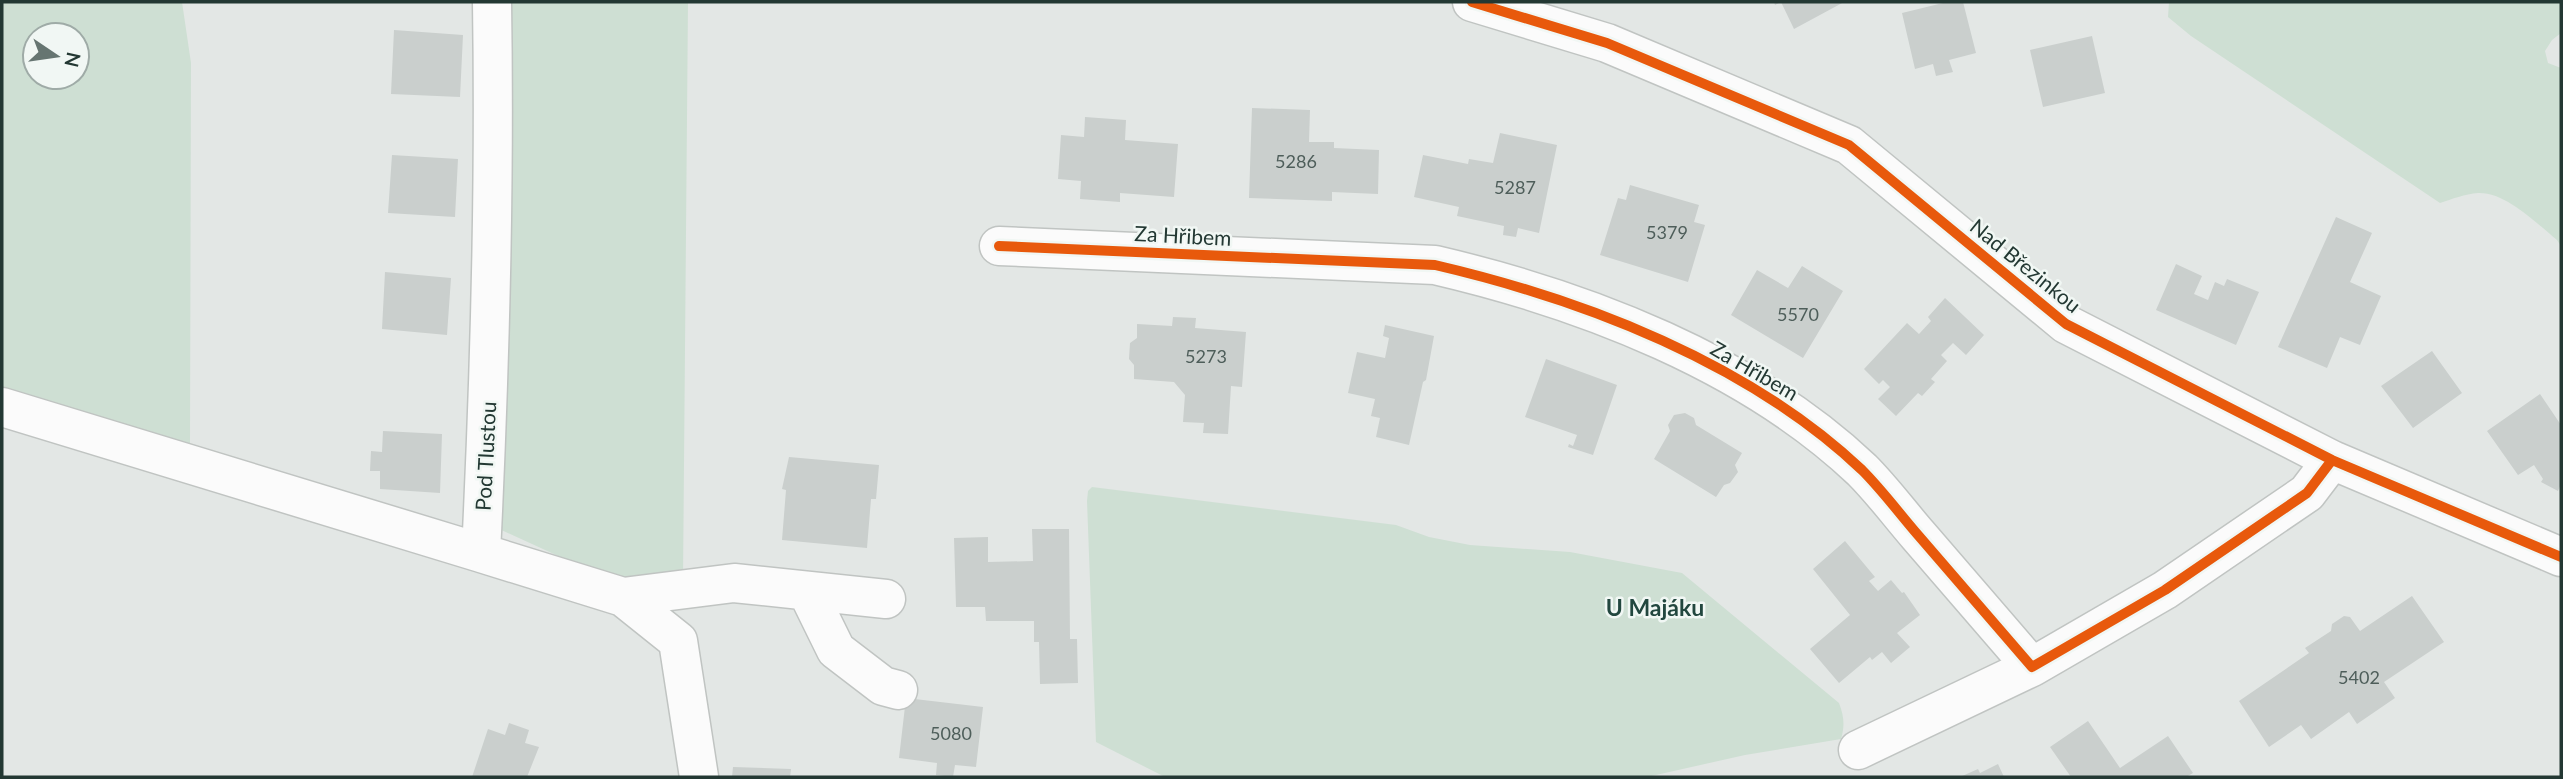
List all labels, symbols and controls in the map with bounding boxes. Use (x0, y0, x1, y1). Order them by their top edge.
north arrow (21, 21, 91, 91)
text: N (60, 50, 86, 70)
house number: 5286 (1275, 150, 1317, 172)
house number: 5287 (1494, 176, 1536, 198)
street label: Nad Březinkou (1966, 213, 2086, 317)
street label: Za Hřibem (1134, 220, 1232, 250)
house number: 5379 (1646, 221, 1688, 243)
house number: 5570 (1777, 303, 1819, 325)
street label: Za Hřibem (1707, 335, 1803, 405)
house number: 5273 (1185, 345, 1227, 367)
street label: Pod Tlustou (470, 401, 500, 511)
district label: U Majáku (1606, 593, 1704, 621)
house number: 5402 (2338, 666, 2380, 688)
house number: 5080 (930, 722, 972, 744)

